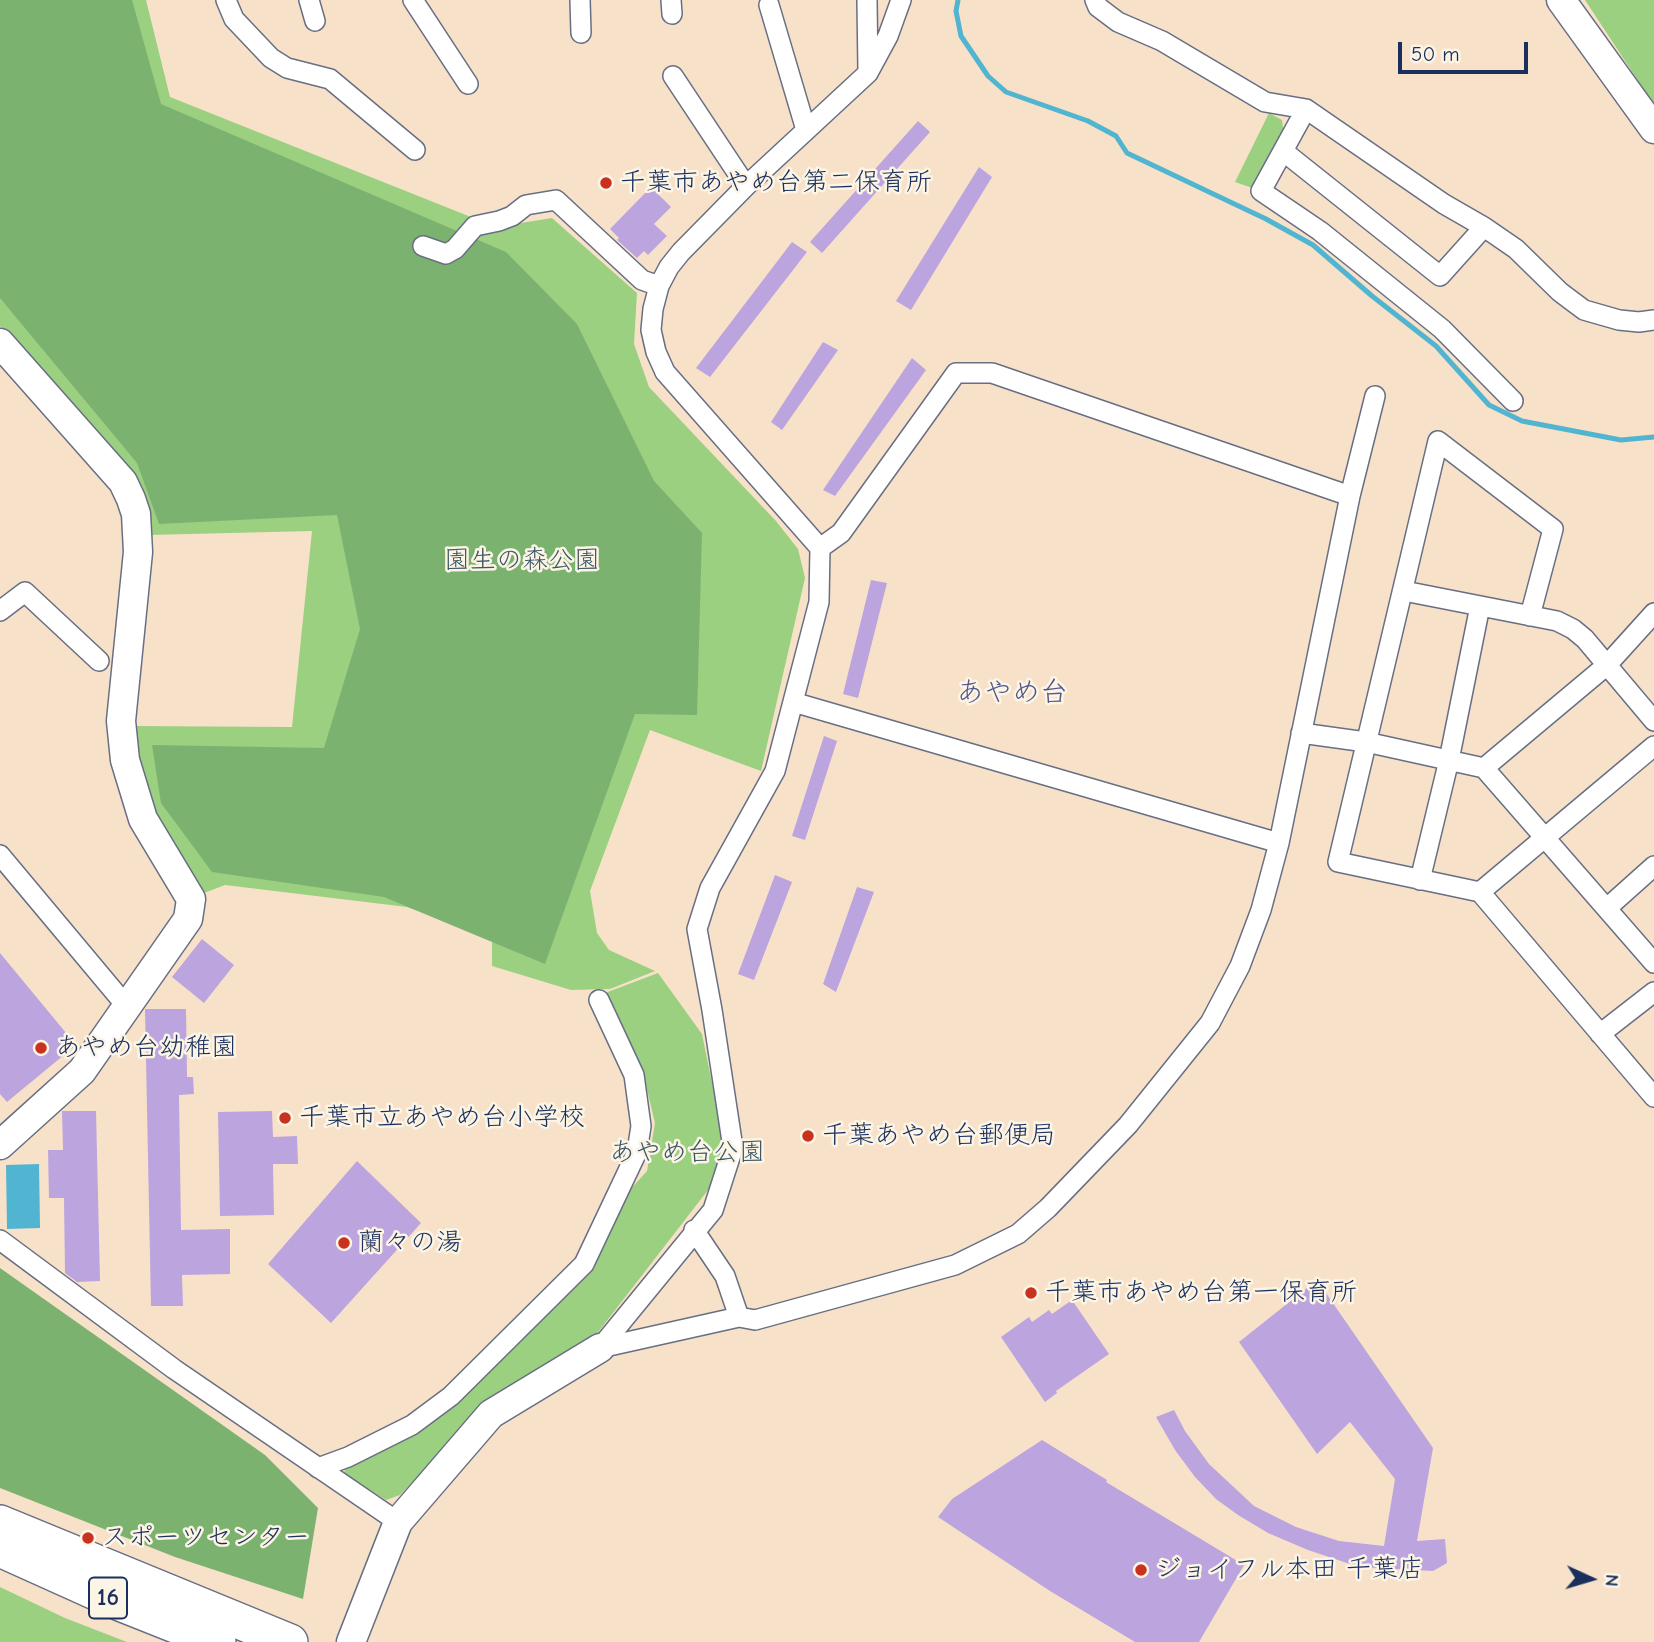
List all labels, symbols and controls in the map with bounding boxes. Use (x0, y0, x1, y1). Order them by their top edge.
scale bar (1402, 28, 1532, 72)
text: 50 m (1411, 42, 1460, 66)
place label: 千葉市あやめ台第二保育所 (620, 167, 932, 199)
marker: 千葉市あやめ台第二保育所 (598, 175, 614, 191)
park label: 園生の森公園 (444, 545, 600, 577)
district label: あやめ台 (956, 676, 1068, 710)
place label: あやめ台幼稚園 (55, 1032, 237, 1064)
marker: あやめ台幼稚園 (33, 1040, 49, 1056)
place label: 千葉市立あやめ台小学校 (299, 1102, 585, 1134)
marker: 千葉市立あやめ台小学校 (277, 1110, 293, 1126)
place label: 千葉あやめ台郵便局 (822, 1120, 1056, 1152)
marker: 千葉あやめ台郵便局 (800, 1128, 816, 1144)
park label: あやめ台公園 (609, 1137, 765, 1169)
place label: 蘭々の湯 (358, 1227, 462, 1259)
marker: 蘭々の湯 (336, 1235, 352, 1251)
place label: 千葉市あやめ台第一保育所 (1045, 1277, 1357, 1309)
marker: 千葉市あやめ台第一保育所 (1023, 1285, 1039, 1301)
place label: スポーツセンター (102, 1522, 310, 1554)
marker: スポーツセンター (80, 1530, 96, 1546)
north arrow (1556, 1544, 1626, 1614)
place label: ジョイフル本田 千葉店 (1155, 1554, 1424, 1586)
marker: ジョイフル本田 千葉店 (1133, 1562, 1149, 1578)
text: N (1601, 1574, 1623, 1587)
road number: 16 (89, 1578, 127, 1618)

